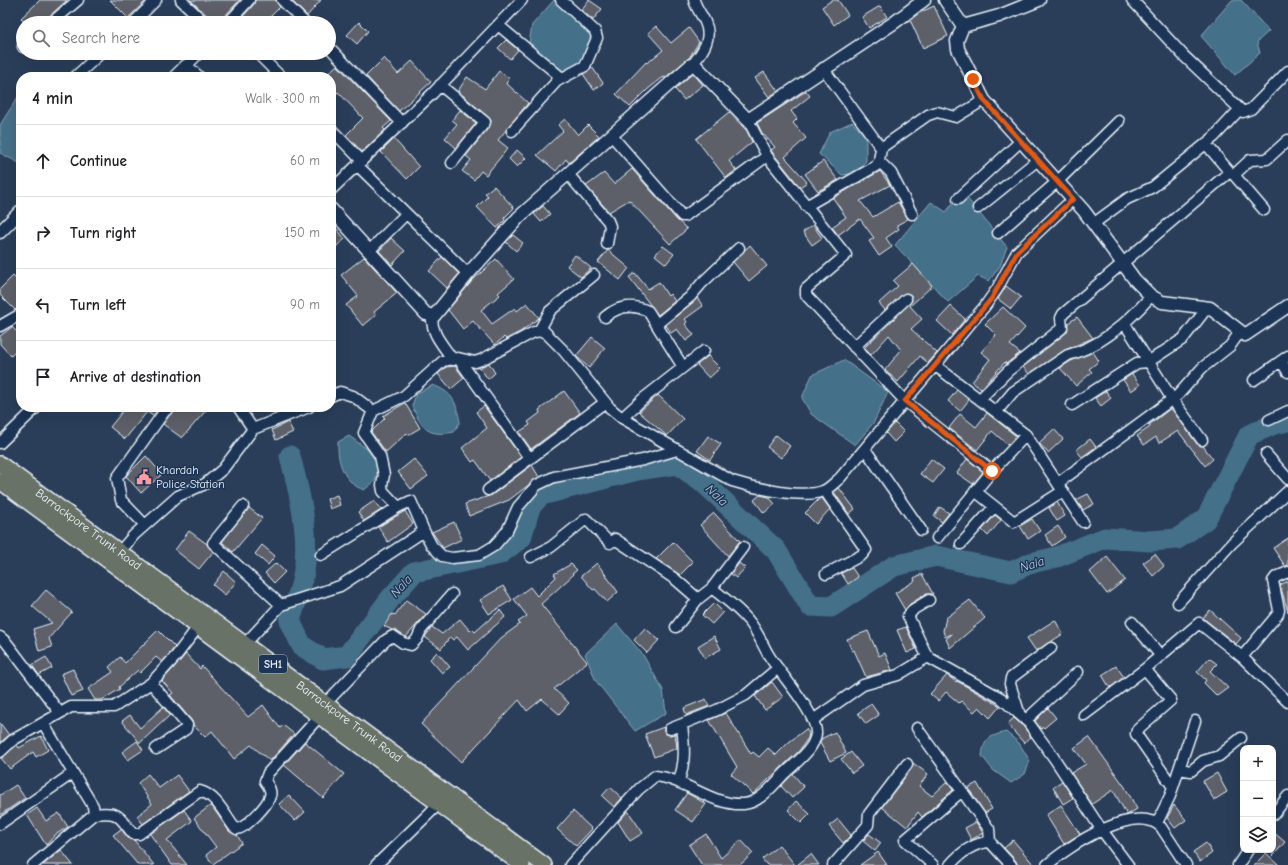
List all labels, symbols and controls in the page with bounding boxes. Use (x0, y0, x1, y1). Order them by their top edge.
search box (16, 16, 336, 60)
icon: search (30, 27, 52, 49)
text: Search here (62, 29, 140, 47)
route end (964, 70, 982, 88)
text: 4 min (32, 89, 73, 108)
text: Walk · 300 m (245, 91, 320, 106)
icon: ahead (32, 150, 54, 172)
text: Continue (70, 152, 127, 170)
text: 60 m (290, 153, 320, 168)
icon: right (32, 222, 54, 244)
text: Turn right (70, 224, 136, 242)
text: 150 m (285, 225, 320, 240)
icon: left (32, 294, 54, 316)
text: Turn left (70, 296, 126, 314)
text: 90 m (290, 297, 320, 312)
icon: arrive (32, 366, 54, 388)
text: Arrive at destination (70, 368, 201, 386)
route start (983, 462, 1001, 480)
place label: Khardah Police Station (156, 463, 225, 491)
public building icon: Khardah Police Station (135, 468, 153, 486)
water label: Nala (703, 481, 731, 509)
street label: Barrackpore Trunk Road (33, 486, 144, 573)
water label: Nala (1018, 553, 1046, 575)
water label: Nala (387, 572, 415, 600)
road number: SH1 (259, 655, 287, 673)
street label: Barrackpore Trunk Road (294, 678, 405, 765)
map controls (1240, 745, 1276, 853)
button: + (1240, 745, 1276, 781)
button: − (1240, 781, 1276, 817)
button: layers (1240, 817, 1276, 853)

